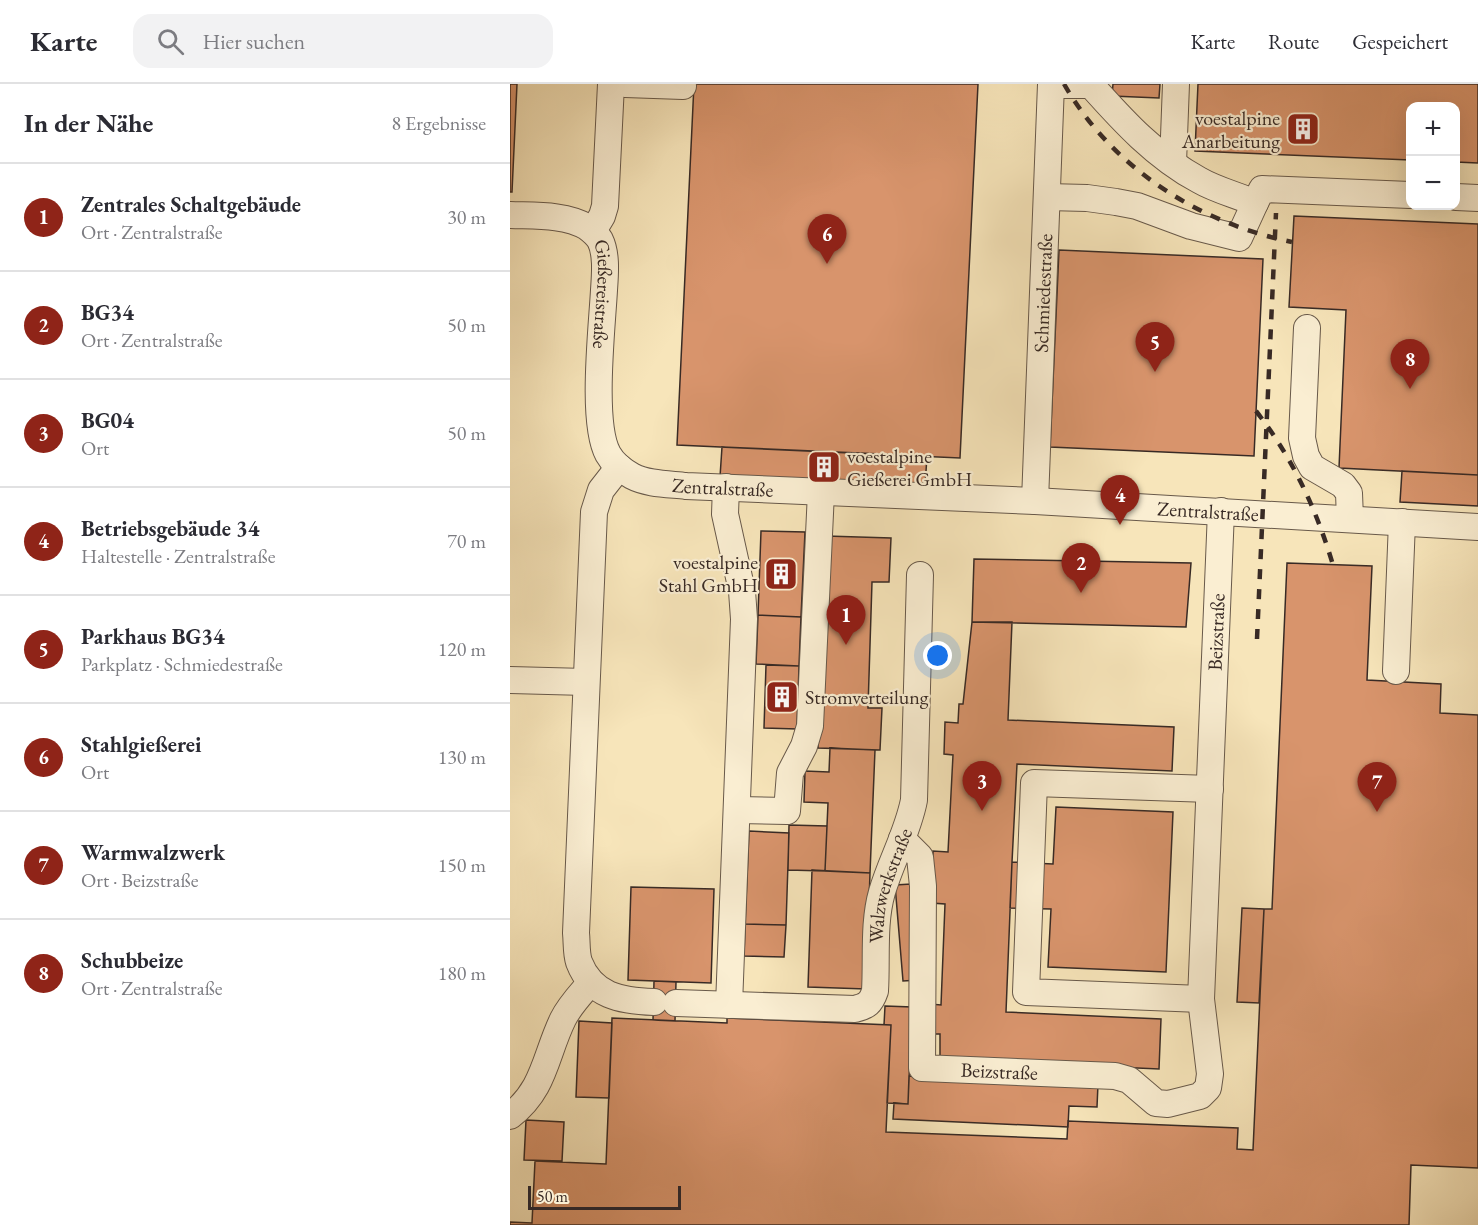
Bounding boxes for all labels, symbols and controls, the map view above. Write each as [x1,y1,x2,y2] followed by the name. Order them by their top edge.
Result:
[133,14,553,68] search box
[30,23,97,59] text: Karte
[154,25,187,58] icon: search
[202,27,305,56] text: Hier suchen
[1191,28,1235,55] text: Karte
[1268,28,1319,55] text: Route
[1352,28,1448,55] text: Gespeichert
[1406,102,1460,210] map controls
[1406,102,1460,156] button: +
[1181,105,1280,154] place label: voestalpine Anarbeitung
[24,106,153,140] text: In der Nähe
[391,110,486,136] text: 8 Ergebnisse
[1285,111,1321,147] building icon: voestalpine Anarbeitung
[1406,156,1460,210] button: −
[81,190,301,219] text: Zentrales Schaltgebäude
[38,204,49,230] text: 1
[447,204,486,230] text: 30 m
[808,214,846,264] pin: 6
[81,219,223,245] text: Ort · Zentralstraße
[1028,233,1058,353] street label: Schmiedestraße
[587,236,618,350] street label: Gießereistraße
[81,298,134,327] text: BG34
[38,312,49,338] text: 2
[447,312,486,338] text: 50 m
[1136,322,1174,372] pin: 5
[81,327,223,353] text: Ort · Zentralstraße
[1390,340,1430,389] pin: 8
[81,406,134,435] text: BG04
[38,420,49,446] text: 3
[447,420,486,446] text: 50 m
[81,435,109,461] text: Ort
[847,443,972,492] place label: voestalpine Gießerei GmbH
[806,449,842,485] building icon: voestalpine Gießerei GmbH
[671,472,774,503] street label: Zentralstraße
[1100,476,1140,525] pin: 4
[1157,495,1260,527] street label: Zentralstraße
[81,514,259,543] text: Betriebsgebäude 34
[38,528,49,554] text: 4
[447,528,486,554] text: 70 m
[81,543,275,569] text: Haltestelle · Zentralstraße
[1062,544,1100,593] pin: 2
[659,549,758,598] place label: voestalpine Stahl GmbH
[763,556,799,592] building icon: voestalpine Stahl GmbH
[1201,593,1231,671] street label: Beizstraße
[826,596,866,645] pin: 1
[81,622,225,651] text: Parkhaus BG34
[38,636,49,662] text: 5
[438,636,486,662] text: 120 m
[923,641,952,670] your location
[81,651,283,677] text: Parkplatz · Schmiedestraße
[764,679,800,715] building icon: Stromverteilung
[805,684,929,710] place label: Stromverteilung
[81,730,201,759] text: Stahlgießerei
[38,744,49,770] text: 6
[438,744,486,770] text: 130 m
[81,759,109,785] text: Ort
[962,762,1002,811] pin: 3
[1358,762,1396,812] pin: 7
[863,824,918,944] street label: Walzwerkstraße
[81,838,225,867] text: Warmwalzwerk
[38,852,49,878] text: 7
[438,852,486,878] text: 150 m
[81,867,198,893] text: Ort · Beizstraße
[81,946,183,975] text: Schubbeize
[38,960,49,986] text: 8
[438,960,486,986] text: 180 m
[81,975,223,1001] text: Ort · Zentralstraße
[960,1057,1039,1086] street label: Beizstraße
[528,1183,681,1210] scale bar
[537,1186,568,1207] text: 50 m

